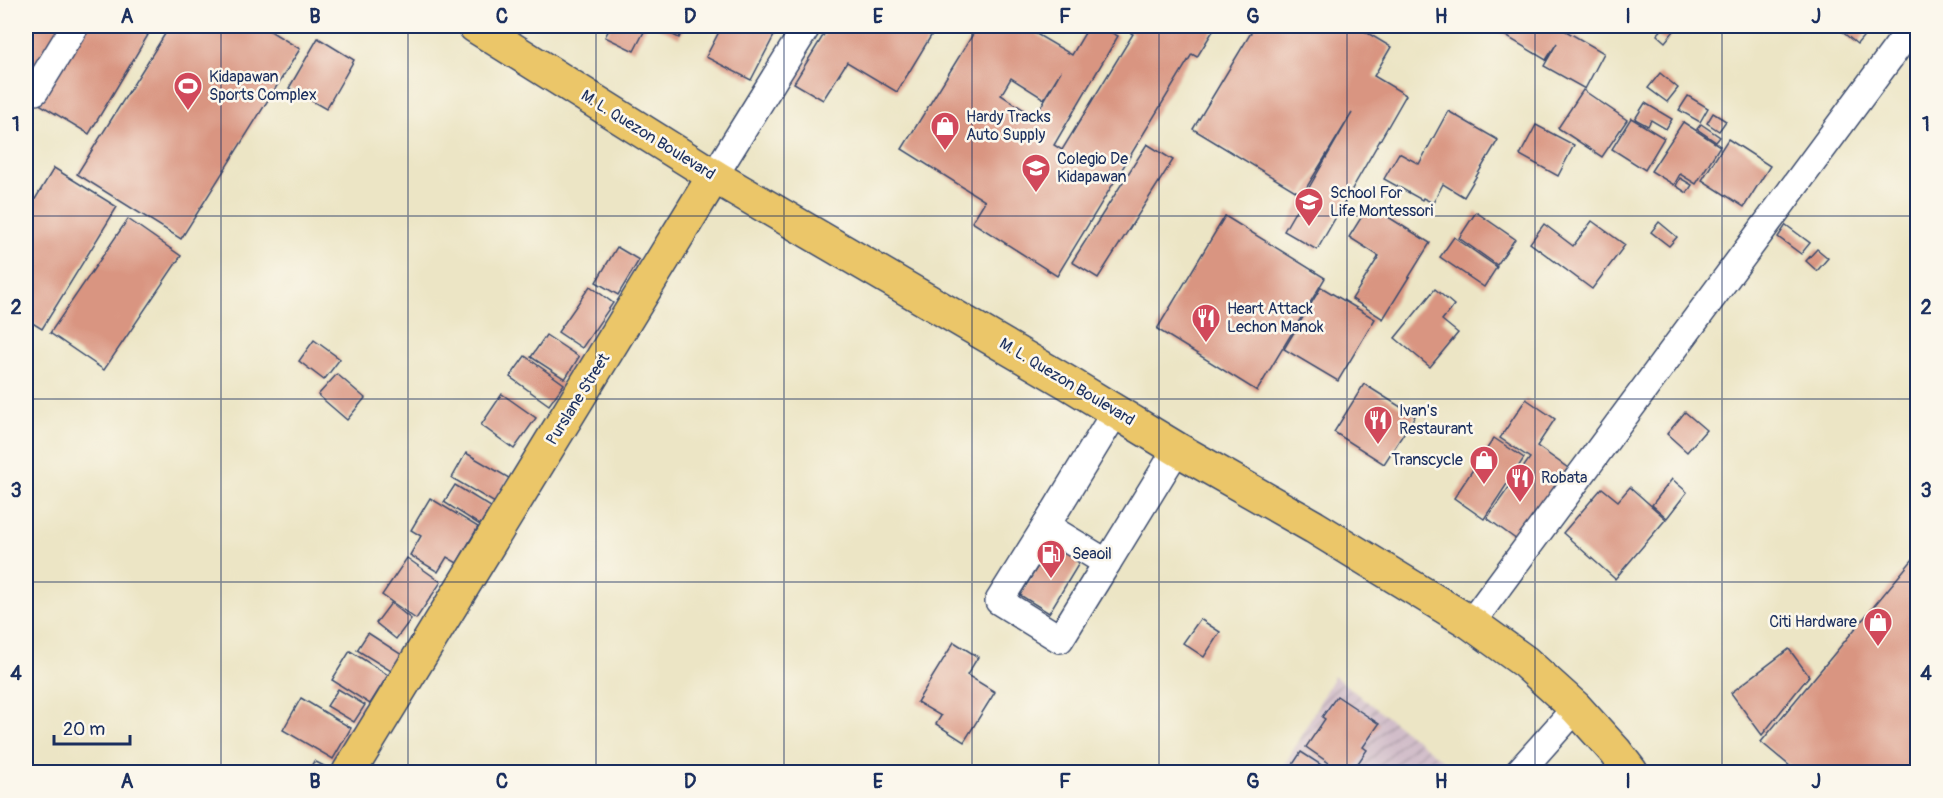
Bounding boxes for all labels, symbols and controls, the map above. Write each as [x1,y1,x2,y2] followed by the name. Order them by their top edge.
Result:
[121,4,134,29] text: A
[309,4,321,29] text: B
[496,4,508,29] text: C
[684,4,697,29] text: D
[873,4,884,29] text: E
[1059,4,1071,29] text: F
[1246,4,1260,29] text: G
[1435,4,1448,29] text: H
[1625,4,1631,29] text: I
[1811,4,1821,29] text: J
[209,67,317,105] place label: Kidapawan Sports Complex
[172,70,204,112] sports icon: Kidapawan Sports Complex
[577,86,719,184] street label: M. L. Quezon Boulevard
[966,107,1051,145] place label: Hardy Tracks Auto Supply
[929,110,961,152] shop icon: Hardy Tracks Auto Supply
[12,112,20,137] text: 1
[1922,112,1930,137] text: 1
[1057,149,1128,187] place label: Colegio De Kidapawan
[1020,152,1052,194] school or university icon: Colegio De Kidapawan
[1330,183,1434,221] place label: School For Life Montessori
[1293,186,1325,228] school or university icon: School For Life Montessori
[10,295,22,320] text: 2
[1920,295,1932,320] text: 2
[1227,299,1324,337] place label: Heart Attack Lechon Manok
[1190,302,1222,344] restaurant icon: Heart Attack Lechon Manok
[996,334,1138,430] street label: M. L. Quezon Boulevard
[542,349,614,449] street label: Purslane Street
[1399,401,1473,439] place label: Ivan's Restaurant
[1362,404,1394,446] restaurant icon: Ivan's Restaurant
[1468,444,1500,486] shop icon: Transcycle
[1391,450,1463,470] place label: Transcycle
[1504,462,1536,504] restaurant icon: Robata
[1541,468,1588,488] place label: Robata
[10,478,22,503] text: 3
[1920,478,1932,503] text: 3
[1035,538,1067,580] fuel station icon: Seaoil
[1072,544,1112,564] place label: Seaoil
[1862,606,1894,648] shop icon: Citi Hardware
[1769,612,1857,632] place label: Citi Hardware
[10,661,22,686] text: 4
[1920,661,1932,686] text: 4
[54,708,130,746] scale bar
[63,718,105,741] text: 20 m
[121,769,134,794] text: A
[309,769,321,794] text: B
[496,769,508,794] text: C
[684,769,697,794] text: D
[873,769,884,794] text: E
[1059,769,1071,794] text: F
[1246,769,1260,794] text: G
[1435,769,1448,794] text: H
[1625,769,1631,794] text: I
[1811,769,1821,794] text: J

